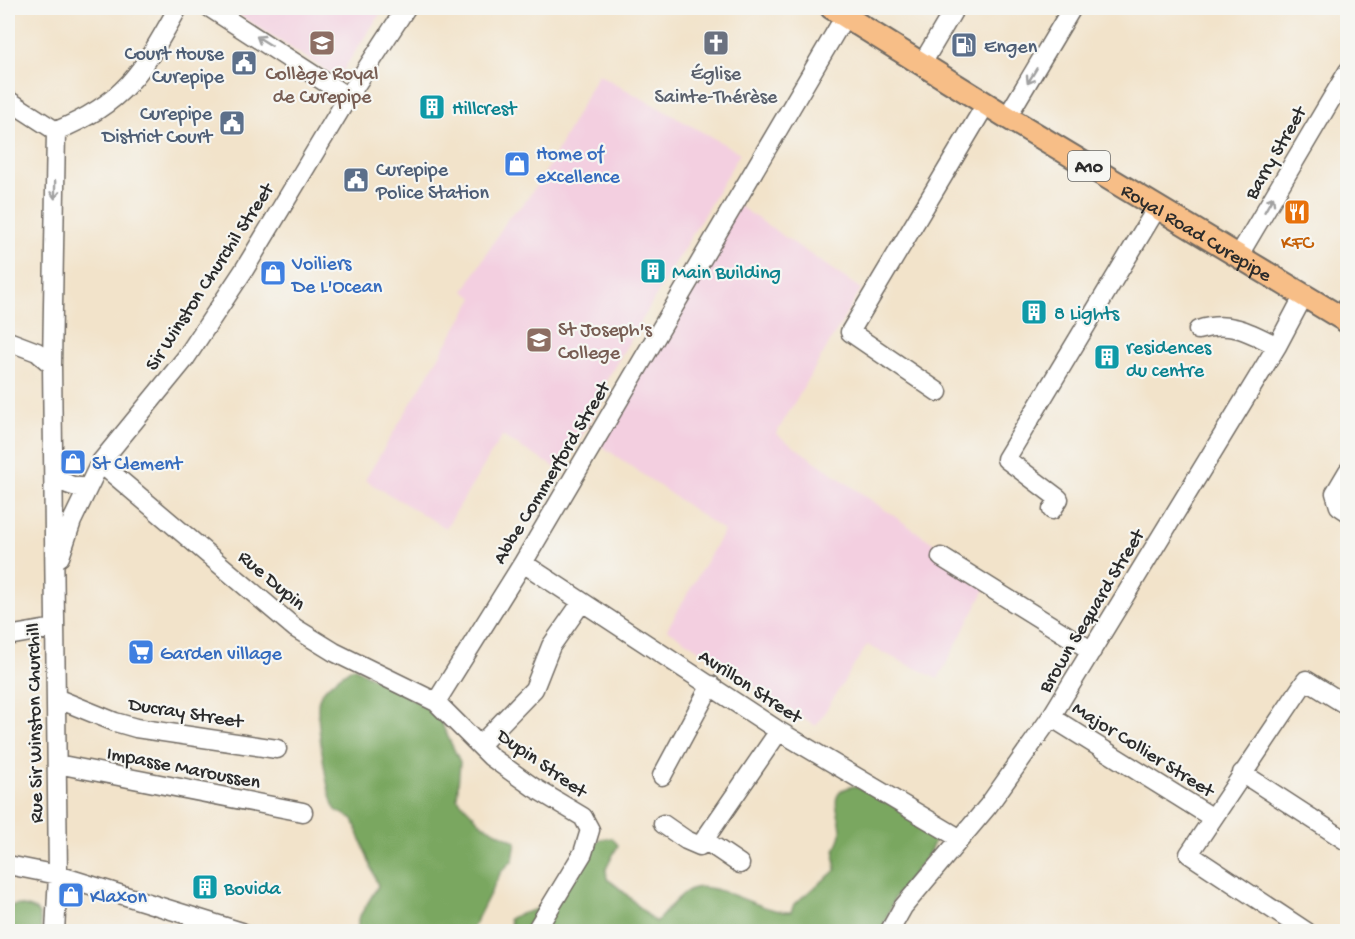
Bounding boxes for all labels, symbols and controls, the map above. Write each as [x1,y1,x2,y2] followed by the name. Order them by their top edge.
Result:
[307,28,337,58] school or university icon: Collège Royal de Curepipe
[701,28,731,58] church icon: Église Sainte-Thérèse
[949,30,979,60] fuel station icon: Engen
[256,35,273,47] one-way arrow
[984,37,1038,60] place label: Engen
[125,44,225,90] place label: Court House Curepipe
[229,48,259,78] public building icon: Court House Curepipe
[655,63,778,110] place label: Église Sainte-Thérèse
[266,64,379,110] place label: Collège Royal de Curepipe
[1025,67,1037,84] one-way arrow
[417,92,447,122] building icon: Hillcrest
[452,99,518,122] place label: Hillcrest
[1241,102,1314,205] street label: Barry Street
[100,104,214,150] place label: Curepipe District Court
[217,108,247,138] public building icon: Curepipe District Court
[536,144,620,190] place label: Home of excellence
[502,149,532,179] shop icon: Home of excellence
[1068,151,1110,181] road number: A10
[375,160,489,206] place label: Curepipe Police Station
[341,165,371,195] public building icon: Curepipe Police Station
[142,178,281,376] street label: Sir Winston Churchil Street
[50,179,61,199] one-way arrow
[1116,180,1275,289] street label: Royal Road Curepipe
[1263,196,1275,213] one-way arrow
[1282,197,1312,227] restaurant icon: KFC
[1281,233,1314,256] place label: KFC
[290,254,383,300] place label: Voiliers De L'Ocean
[638,256,668,286] building icon: Main Building
[258,258,288,288] shop icon: Voiliers De L'Ocean
[672,263,781,286] place label: Main Building
[1019,297,1049,327] building icon: 8 Lights
[1054,304,1120,327] place label: 8 Lights
[558,320,653,366] place label: St Joseph's College
[524,325,554,355] school or university icon: St Joseph's College
[1126,338,1212,384] place label: residences du centre
[1092,342,1122,372] building icon: residences du centre
[489,377,617,569] street label: Abbe Commerford Street
[58,447,88,477] shop icon: St Clement
[92,454,184,477] place label: St Clement
[1035,524,1152,698] street label: Brown Sequard Street
[232,547,310,617] street label: Rue Dupin
[23,623,50,823] street label: Rue Sir Winston Churchill
[126,637,156,667] supermarket icon: Garden village
[160,644,283,667] place label: Garden village
[693,646,807,731] street label: Avrillon Street
[125,694,246,735] street label: Ducray Street
[1067,698,1219,805] street label: Major Collier Street
[490,724,592,805] street label: Dupin Street
[105,743,263,796] street label: Impasse Maroussen
[190,872,220,902] building icon: Bovida
[223,879,281,902] place label: Bovida
[56,880,86,910] shop icon: Klaxon
[90,887,147,910] place label: Klaxon

